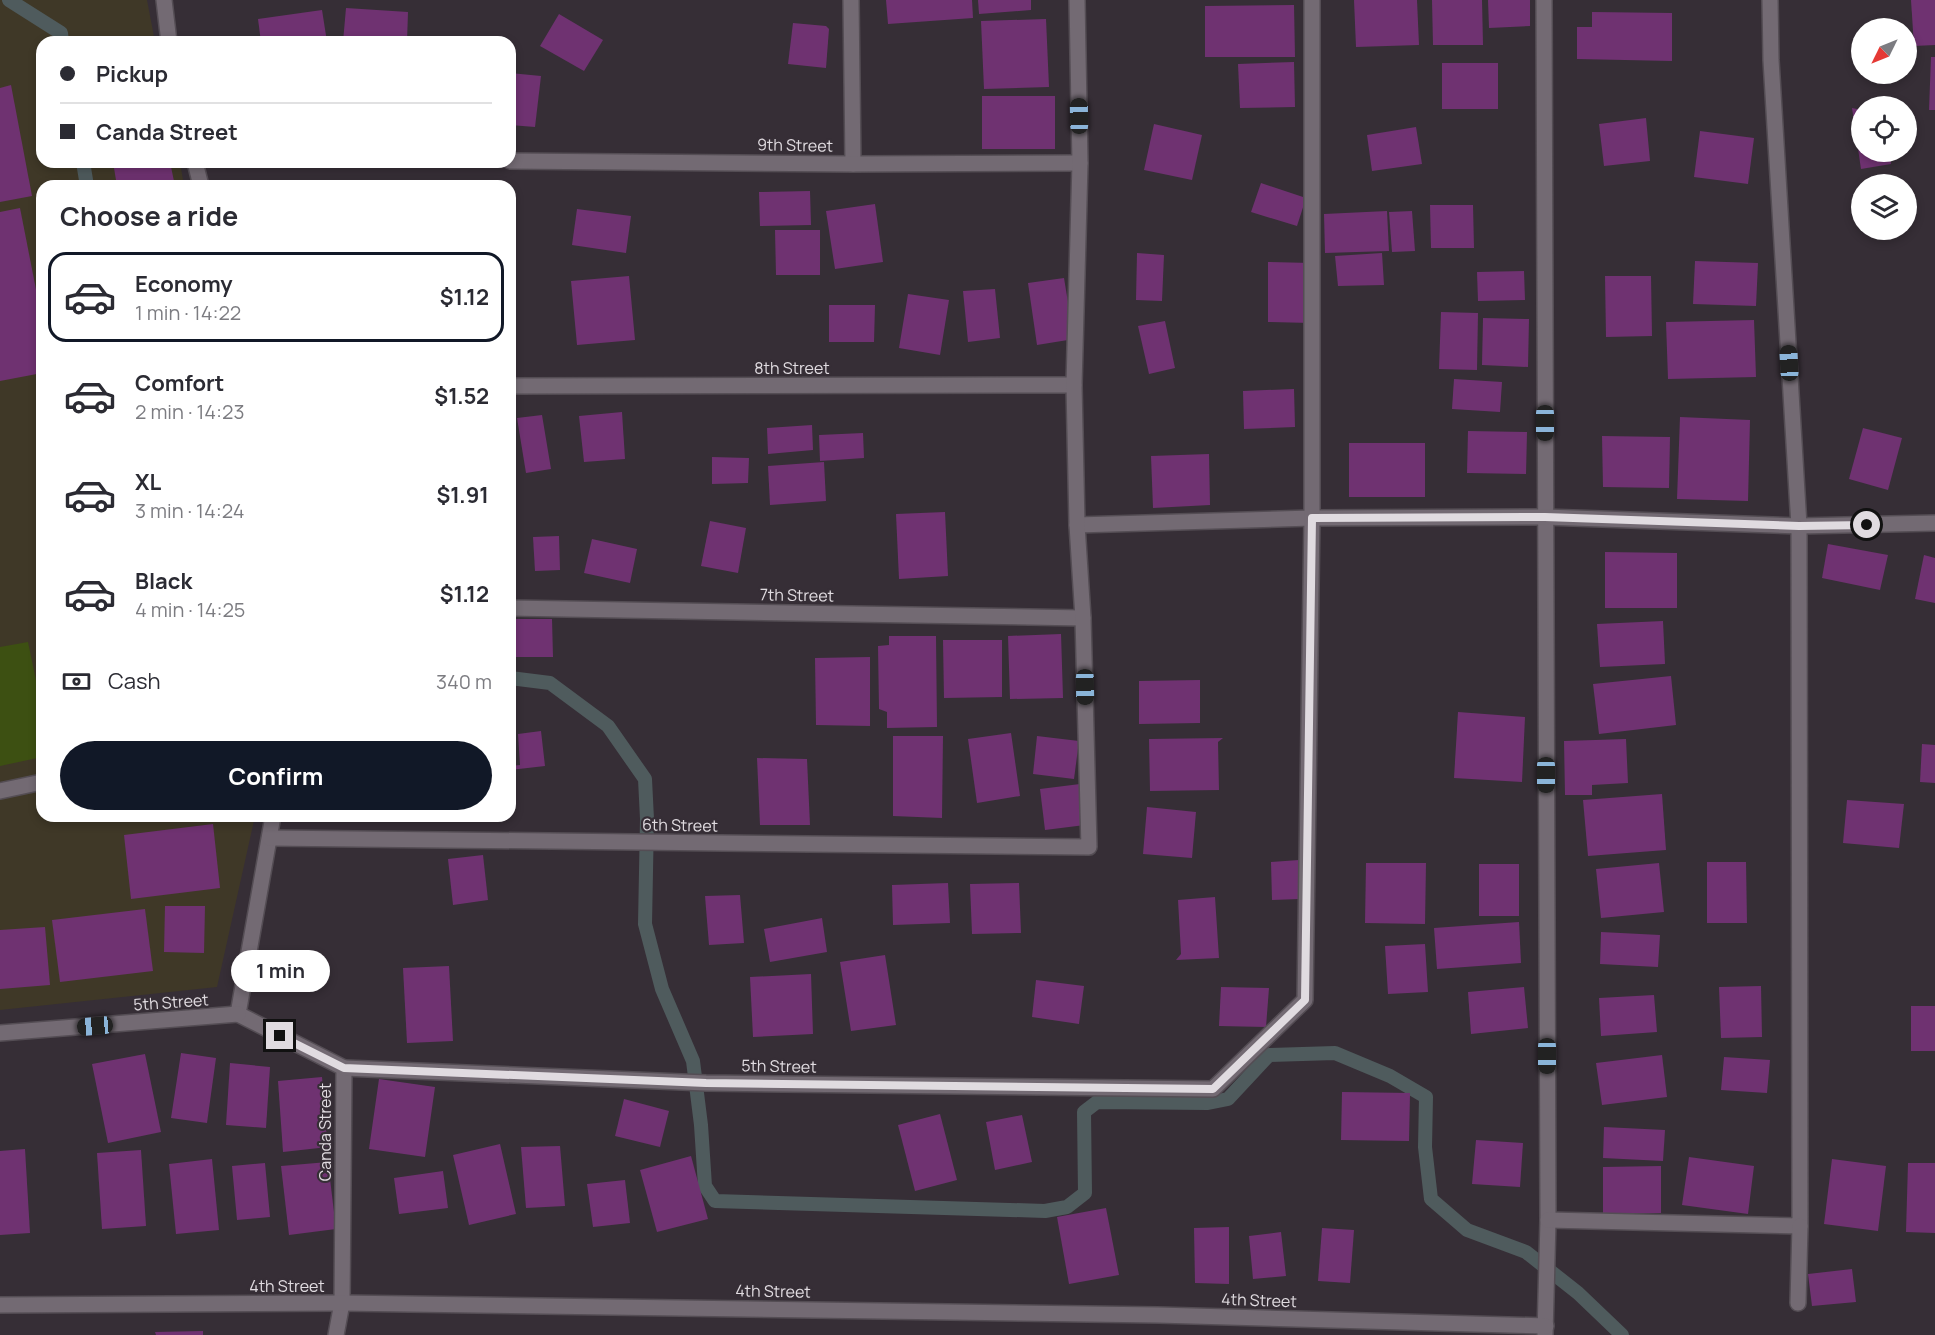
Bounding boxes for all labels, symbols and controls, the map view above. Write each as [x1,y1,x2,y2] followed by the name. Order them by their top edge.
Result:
[1851,18,1917,84] north arrow
[1851,18,1917,240] map controls
[96,59,168,89] text: Pickup
[1851,96,1917,162] button: locate
[1070,98,1088,134] car
[96,117,238,147] text: Canda Street
[757,133,833,157] street label: 9th Street
[1851,174,1917,240] button: layers
[60,197,238,234] text: Choose a ride
[135,269,233,299] text: Economy
[63,270,117,324] icon: car
[440,282,489,312] text: $1.12
[135,299,241,326] text: 1 min · 14:22
[1779,345,1799,381] car
[754,357,830,379] street label: 8th Street
[135,368,224,398] text: Comfort
[63,369,117,423] icon: car
[434,381,489,411] text: $1.52
[135,398,244,425] text: 2 min · 14:23
[1536,405,1554,441] car
[135,467,161,497] text: XL
[63,468,117,522] icon: car
[436,480,489,510] text: $1.91
[135,497,244,524] text: 3 min · 14:24
[1853,511,1880,538] route start
[135,566,192,596] text: Black
[63,567,117,621] icon: car
[440,579,489,609] text: $1.12
[760,583,834,607] street label: 7th Street
[135,596,245,623] text: 4 min · 14:25
[60,665,93,698] icon: cash
[108,666,161,696] text: Cash
[436,668,492,695] text: 340 m
[1076,669,1094,705] car
[60,741,492,810] button: Confirm
[1537,757,1555,793] car
[642,813,718,837] street label: 6th Street
[230,949,330,991] callout: 1 min
[256,957,305,984] text: 1 min
[133,988,209,1016] street label: 5th Street
[76,1015,114,1037] car
[266,1022,293,1049] route end
[1538,1038,1556,1074] car
[741,1054,817,1078] street label: 5th Street
[314,1083,336,1181] street label: Canda Street
[249,1275,325,1297] street label: 4th Street
[735,1279,811,1303] street label: 4th Street
[1221,1288,1297,1312] street label: 4th Street

